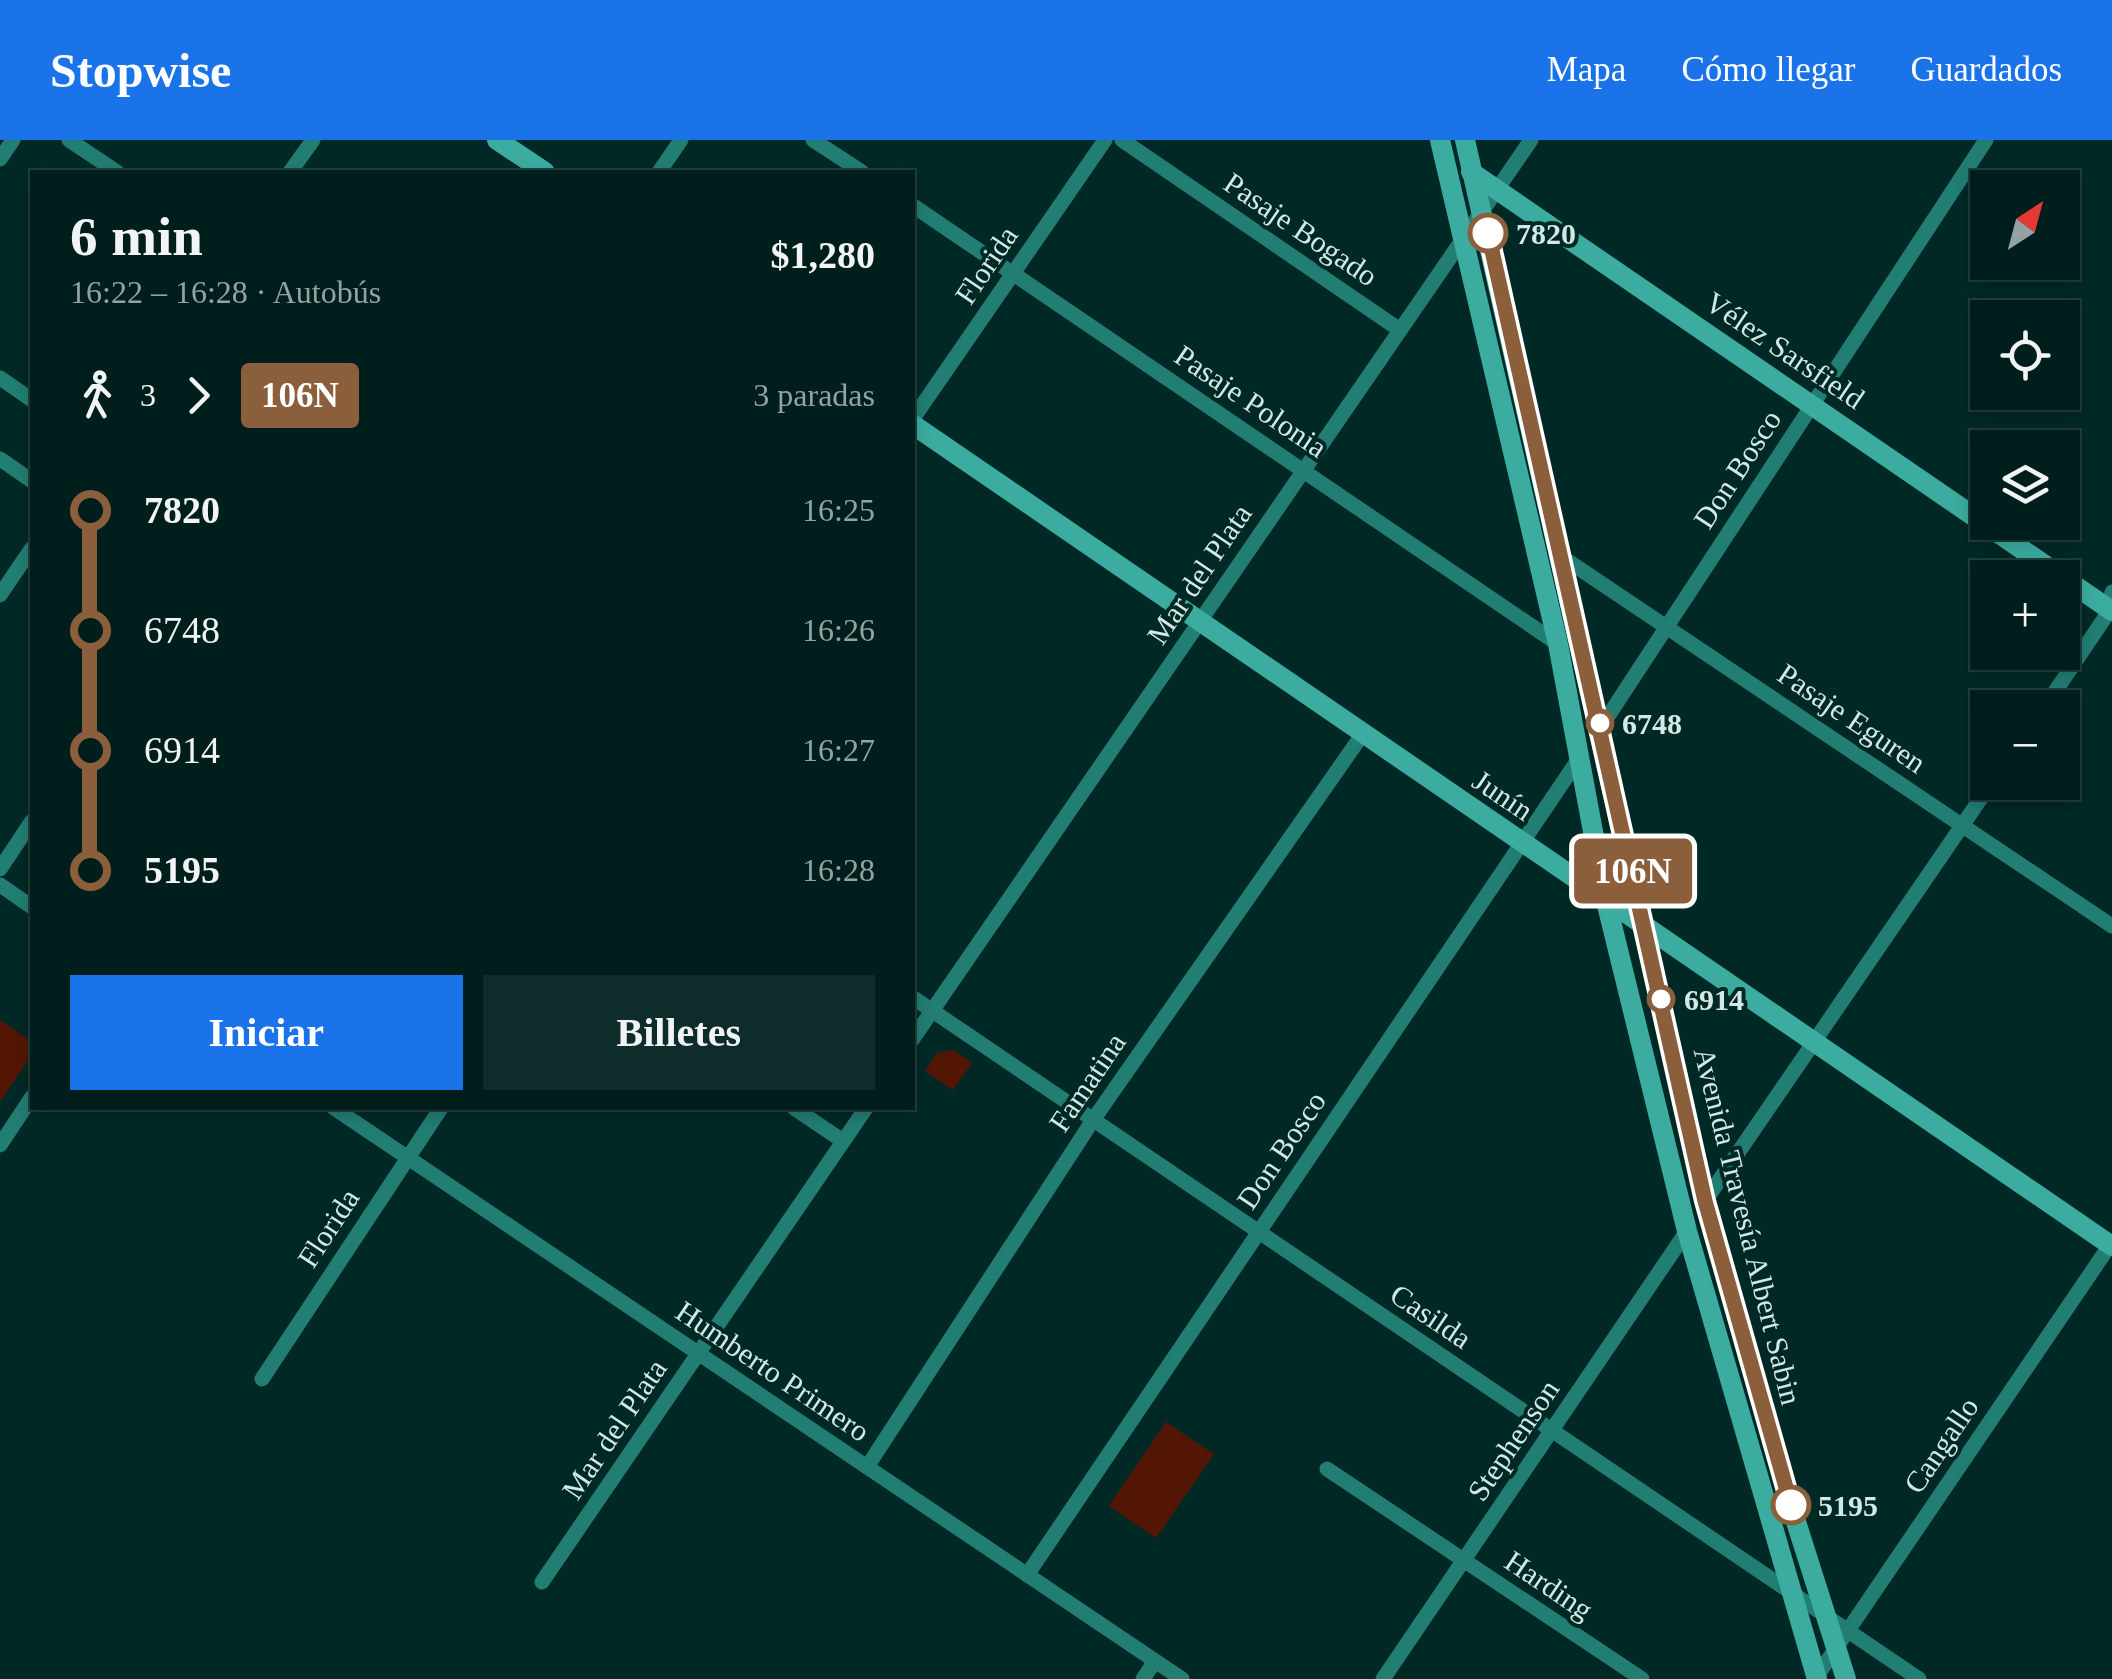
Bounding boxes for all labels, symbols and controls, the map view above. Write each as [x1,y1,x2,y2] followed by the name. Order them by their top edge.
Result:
[50,44,231,97] text: Stopwise
[1547,50,1626,89] text: Mapa
[1681,50,1855,89] text: Cómo llegar
[1910,50,2062,89] text: Guardados
[1218,166,1384,292] street label: Pasaje Bogado
[1970,170,2080,280] north arrow
[1970,170,2080,800] map controls
[70,206,203,267] text: 6 min
[1469,214,1507,252] marker: 7820
[1516,217,1576,250] place label: 7820
[948,220,1024,310] street label: Florida
[771,234,875,276] text: $1,280
[70,274,381,310] text: 16:22 – 16:28 · Autobús
[1699,285,1871,415] street label: Vélez Sarsfield
[1970,300,2080,410] button: locate
[1169,338,1333,464] street label: Pasaje Polonia
[70,368,125,423] icon: walk
[171,368,226,423] icon: forward
[261,376,339,415] text: 106N
[140,377,156,413] text: 3
[753,377,875,413] text: 3 paradas
[1687,404,1787,534] street label: Don Bosco
[1970,430,2080,540] button: layers
[144,489,220,531] text: 7820
[802,492,875,528] text: 16:25
[1140,498,1258,650] street label: Mar del Plata
[1970,560,2080,670] button: +
[144,609,220,651] text: 6748
[802,612,875,648] text: 16:26
[1772,657,1932,779] street label: Pasaje Eguren
[1970,690,2080,800] button: −
[1622,707,1682,740] place label: 6748
[1587,710,1613,736] marker: 6748
[144,729,220,771] text: 6914
[802,732,875,768] text: 16:27
[1467,763,1539,827] street label: Junín
[1563,838,1703,904] line badge: 106N
[144,849,220,891] text: 5195
[802,852,875,888] text: 16:28
[1594,852,1672,891] text: 106N
[70,975,463,1090] button: Iniciar
[483,975,875,1090] button: Billetes
[1684,983,1744,1016] place label: 6914
[1648,986,1674,1012] marker: 6914
[1042,1026,1132,1138] street label: Famatina
[1688,1044,1808,1408] street label: Avenida Travesía Albert Sabin
[1230,1085,1332,1215] street label: Don Bosco
[291,1183,365,1273] street label: Florida
[1384,1277,1478,1355] street label: Casilda
[670,1294,876,1448] street label: Humberto Primero
[555,1353,673,1505] street label: Mar del Plata
[1461,1373,1565,1507] street label: Stephenson
[1897,1391,1985,1499] street label: Cangallo
[1772,1486,1810,1524] marker: 5195
[1818,1489,1878,1522] place label: 5195
[1499,1544,1599,1626] street label: Harding

